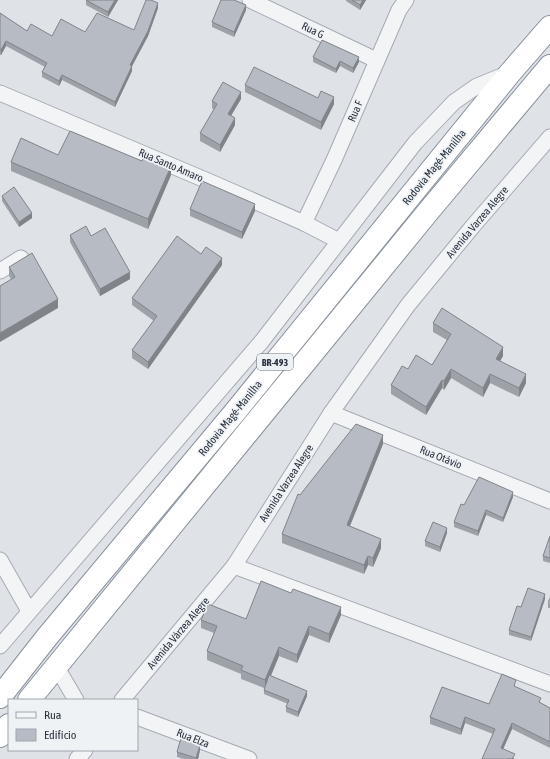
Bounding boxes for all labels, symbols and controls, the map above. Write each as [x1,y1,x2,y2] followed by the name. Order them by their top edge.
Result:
[300,20,326,41] street label: Rua G
[345,98,365,123] street label: Rua F
[400,127,468,207] street label: Rodovia Magé-Manilha
[137,146,205,184] street label: Rua Santo Amaro
[444,184,510,260] street label: Avenida Varzea Alegre
[257,354,293,370] road number: BR-493
[196,378,264,458] street label: Rodovia Magé-Manilha
[257,442,315,524] street label: Avenida Varzea Alegre
[418,443,464,471] street label: Rua Otávio
[145,595,211,671] street label: Avenida Várzea Alegre
[8,699,138,751] legend
[44,708,61,722] text: Rua
[175,726,211,750] street label: Rua Elza
[44,728,77,742] text: Edifício

